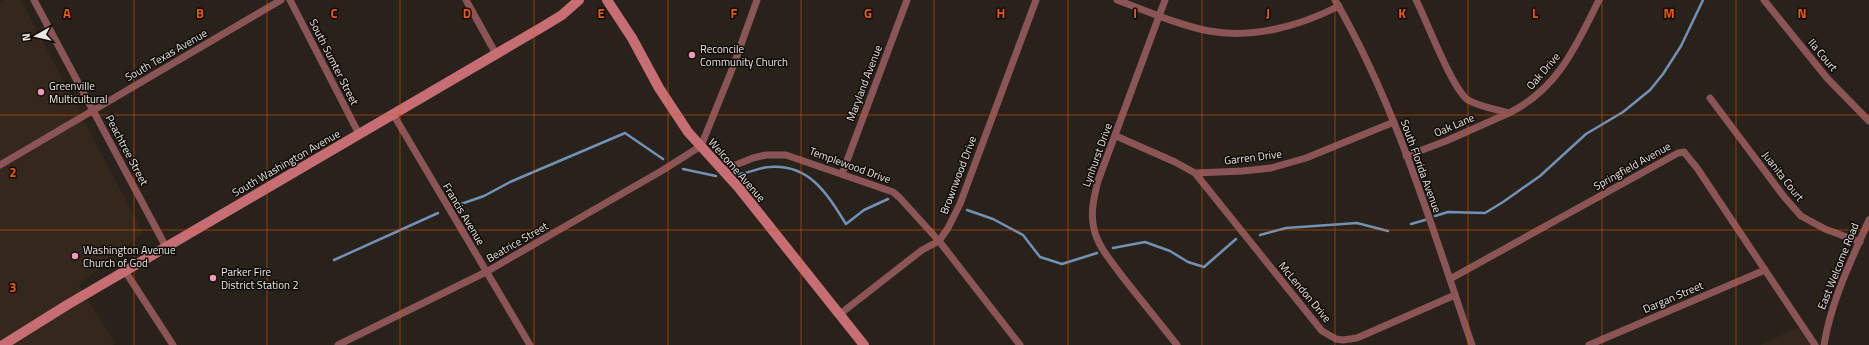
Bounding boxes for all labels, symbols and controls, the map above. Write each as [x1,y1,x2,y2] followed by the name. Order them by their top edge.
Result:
[63,3,71,23] text: A
[196,3,204,23] text: B
[330,3,338,23] text: C
[463,3,471,23] text: D
[597,3,605,23] text: E
[731,3,738,23] text: F
[864,3,872,23] text: G
[997,3,1005,23] text: H
[1133,3,1137,23] text: I
[1266,3,1270,23] text: J
[1398,3,1406,23] text: K
[1532,3,1538,23] text: L
[1663,3,1675,23] text: M
[1797,3,1807,23] text: N
[16,16,56,56] north arrow
[305,16,363,108] street label: South Sumter Street
[122,25,210,85] street label: South Texas Avenue
[18,33,35,42] text: N
[1805,35,1842,75] street label: Ila Court
[700,41,788,70] place label: Reconcile Community Church
[842,42,886,123] street label: Maryland Avenue
[1522,49,1564,93] street label: Oak Drive
[687,50,697,60] marker: Reconcile Community Church
[49,78,108,107] place label: Greenville Multicultural
[36,87,46,97] marker: Greenville Multicultural
[1431,109,1477,141] street label: Oak Lane
[102,112,152,188] street label: Peachtree Street
[1397,117,1445,215] street label: South Florida Avenue
[1078,120,1116,189] street label: Lynhurst Drive
[229,125,343,201] street label: South Washington Avenue
[936,133,980,216] street label: Brownwood Drive
[705,135,769,206] street label: Welcome Avenue
[1590,138,1674,194] street label: Springfield Avenue
[807,143,893,187] street label: Templewood Drive
[1223,145,1283,168] street label: Garren Drive
[1758,147,1808,205] street label: Juanita Court
[9,162,17,182] text: 2
[439,180,489,248] street label: Francis Avenue
[483,218,551,266] street label: Beatrice Street
[1813,220,1863,312] street label: East Welcome Road
[83,242,176,271] place label: Washington Avenue Church of God
[70,251,80,261] marker: Washington Avenue Church of God
[1275,258,1335,326] street label: McLendon Drive
[221,264,299,293] place label: Parker Fire District Station 2
[208,273,218,283] marker: Parker Fire District Station 2
[9,277,17,297] text: 3
[1640,277,1706,317] street label: Dargan Street

